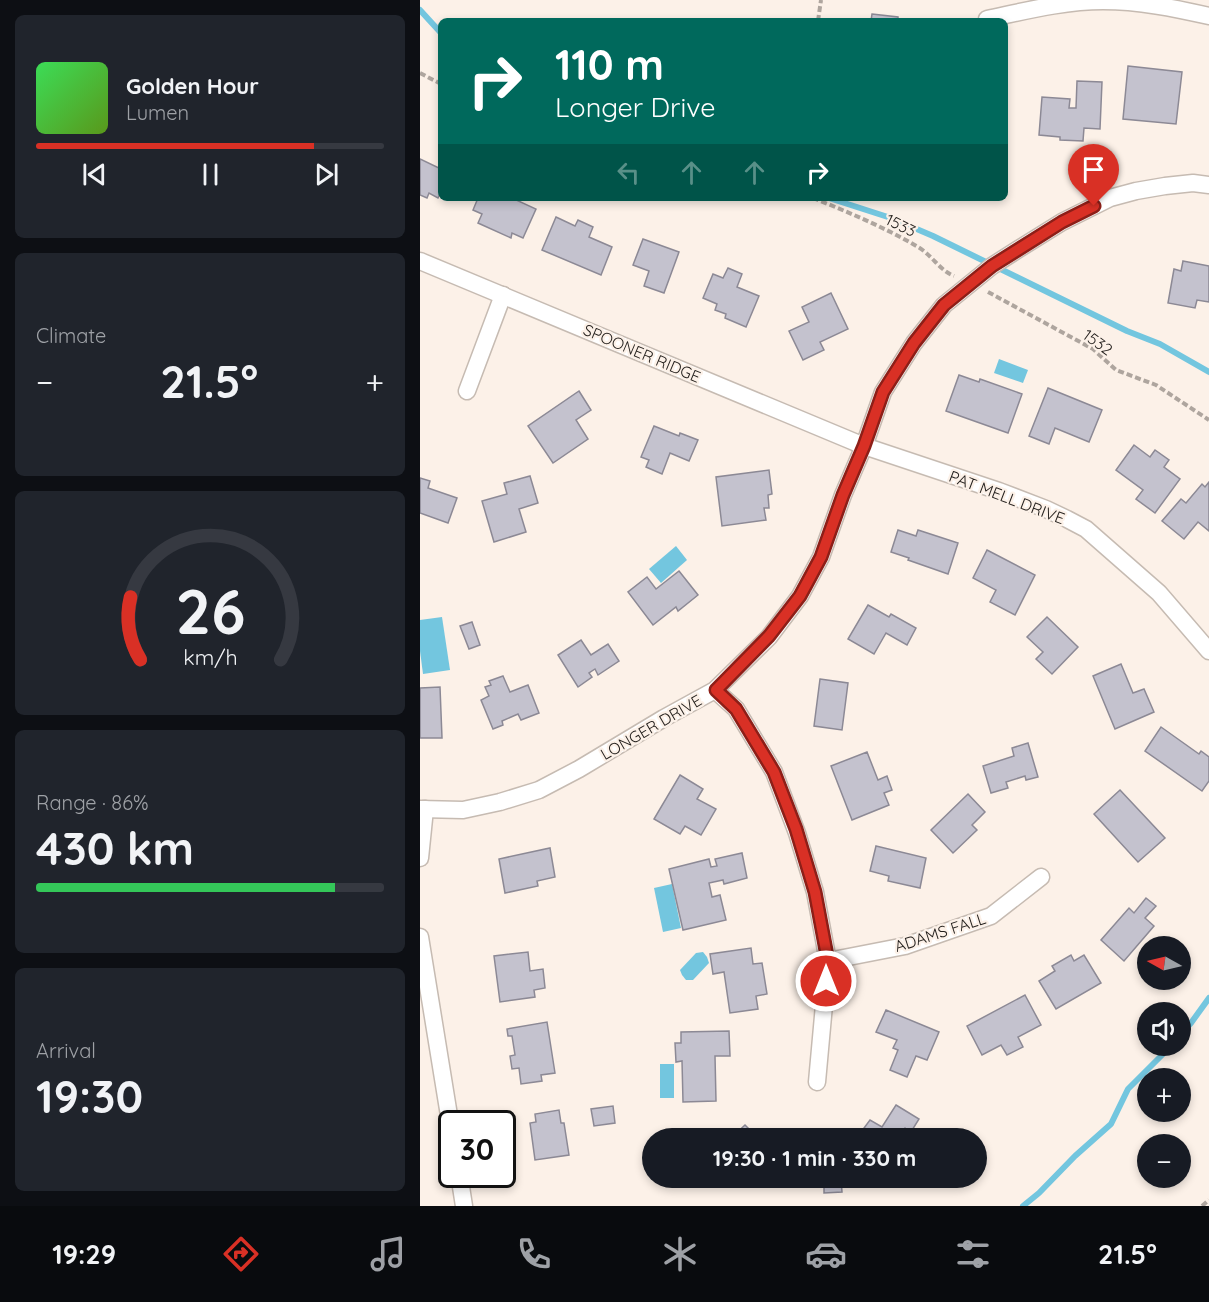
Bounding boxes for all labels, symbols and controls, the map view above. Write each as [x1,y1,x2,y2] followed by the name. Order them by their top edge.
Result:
[555,38,664,91] text: 110 m
[456,42,534,120] icon: right
[126,72,259,100] text: Golden Hour
[555,90,716,124] text: Longer Drive
[126,100,189,125] text: Lumen
[1068,144,1119,206] pin
[1077,153,1110,186] icon: arrive
[612,156,645,189] icon: left
[675,156,708,189] icon: ahead
[738,156,771,189] icon: ahead
[801,156,834,189] icon: right
[78,158,111,191] icon: previous
[194,158,227,191] icon: pause
[310,158,343,191] icon: next
[882,209,920,241] street label: 1533
[580,319,704,387] street label: SPOONER RIDGE
[36,323,106,348] text: Climate
[1079,325,1117,360] street label: 1532
[160,353,258,409] text: 21.5°
[36,361,53,402] text: −
[365,361,384,402] text: +
[946,466,1068,528] street label: PAT MELL DRIVE
[175,572,245,650] text: 26
[183,644,237,670] text: km/h
[597,690,705,764] street label: LONGER DRIVE
[36,790,148,815] text: Range · 86%
[36,820,194,876] text: 430 km
[892,908,989,956] street label: ADAMS FALL
[1137,936,1191,990] north arrow
[1137,936,1191,1188] map controls
[794,949,858,1013] position arrow
[1137,1002,1191,1056] button: sound
[36,1038,96,1063] text: Arrival
[36,1068,143,1124] text: 19:30
[1137,1068,1191,1122] button: +
[438,1110,516,1188] speed limit sign: 30
[1137,1134,1191,1188] button: −
[713,1144,916,1172] text: 19:30 · 1 min · 330 m
[220,1233,262,1275] icon: directions
[367,1233,409,1275] icon: music
[513,1233,555,1275] icon: phone
[659,1233,701,1275] icon: climate
[805,1233,847,1275] icon: car
[952,1233,994,1275] icon: filters
[52,1237,116,1271] text: 19:29
[1098,1237,1157,1271] text: 21.5°

